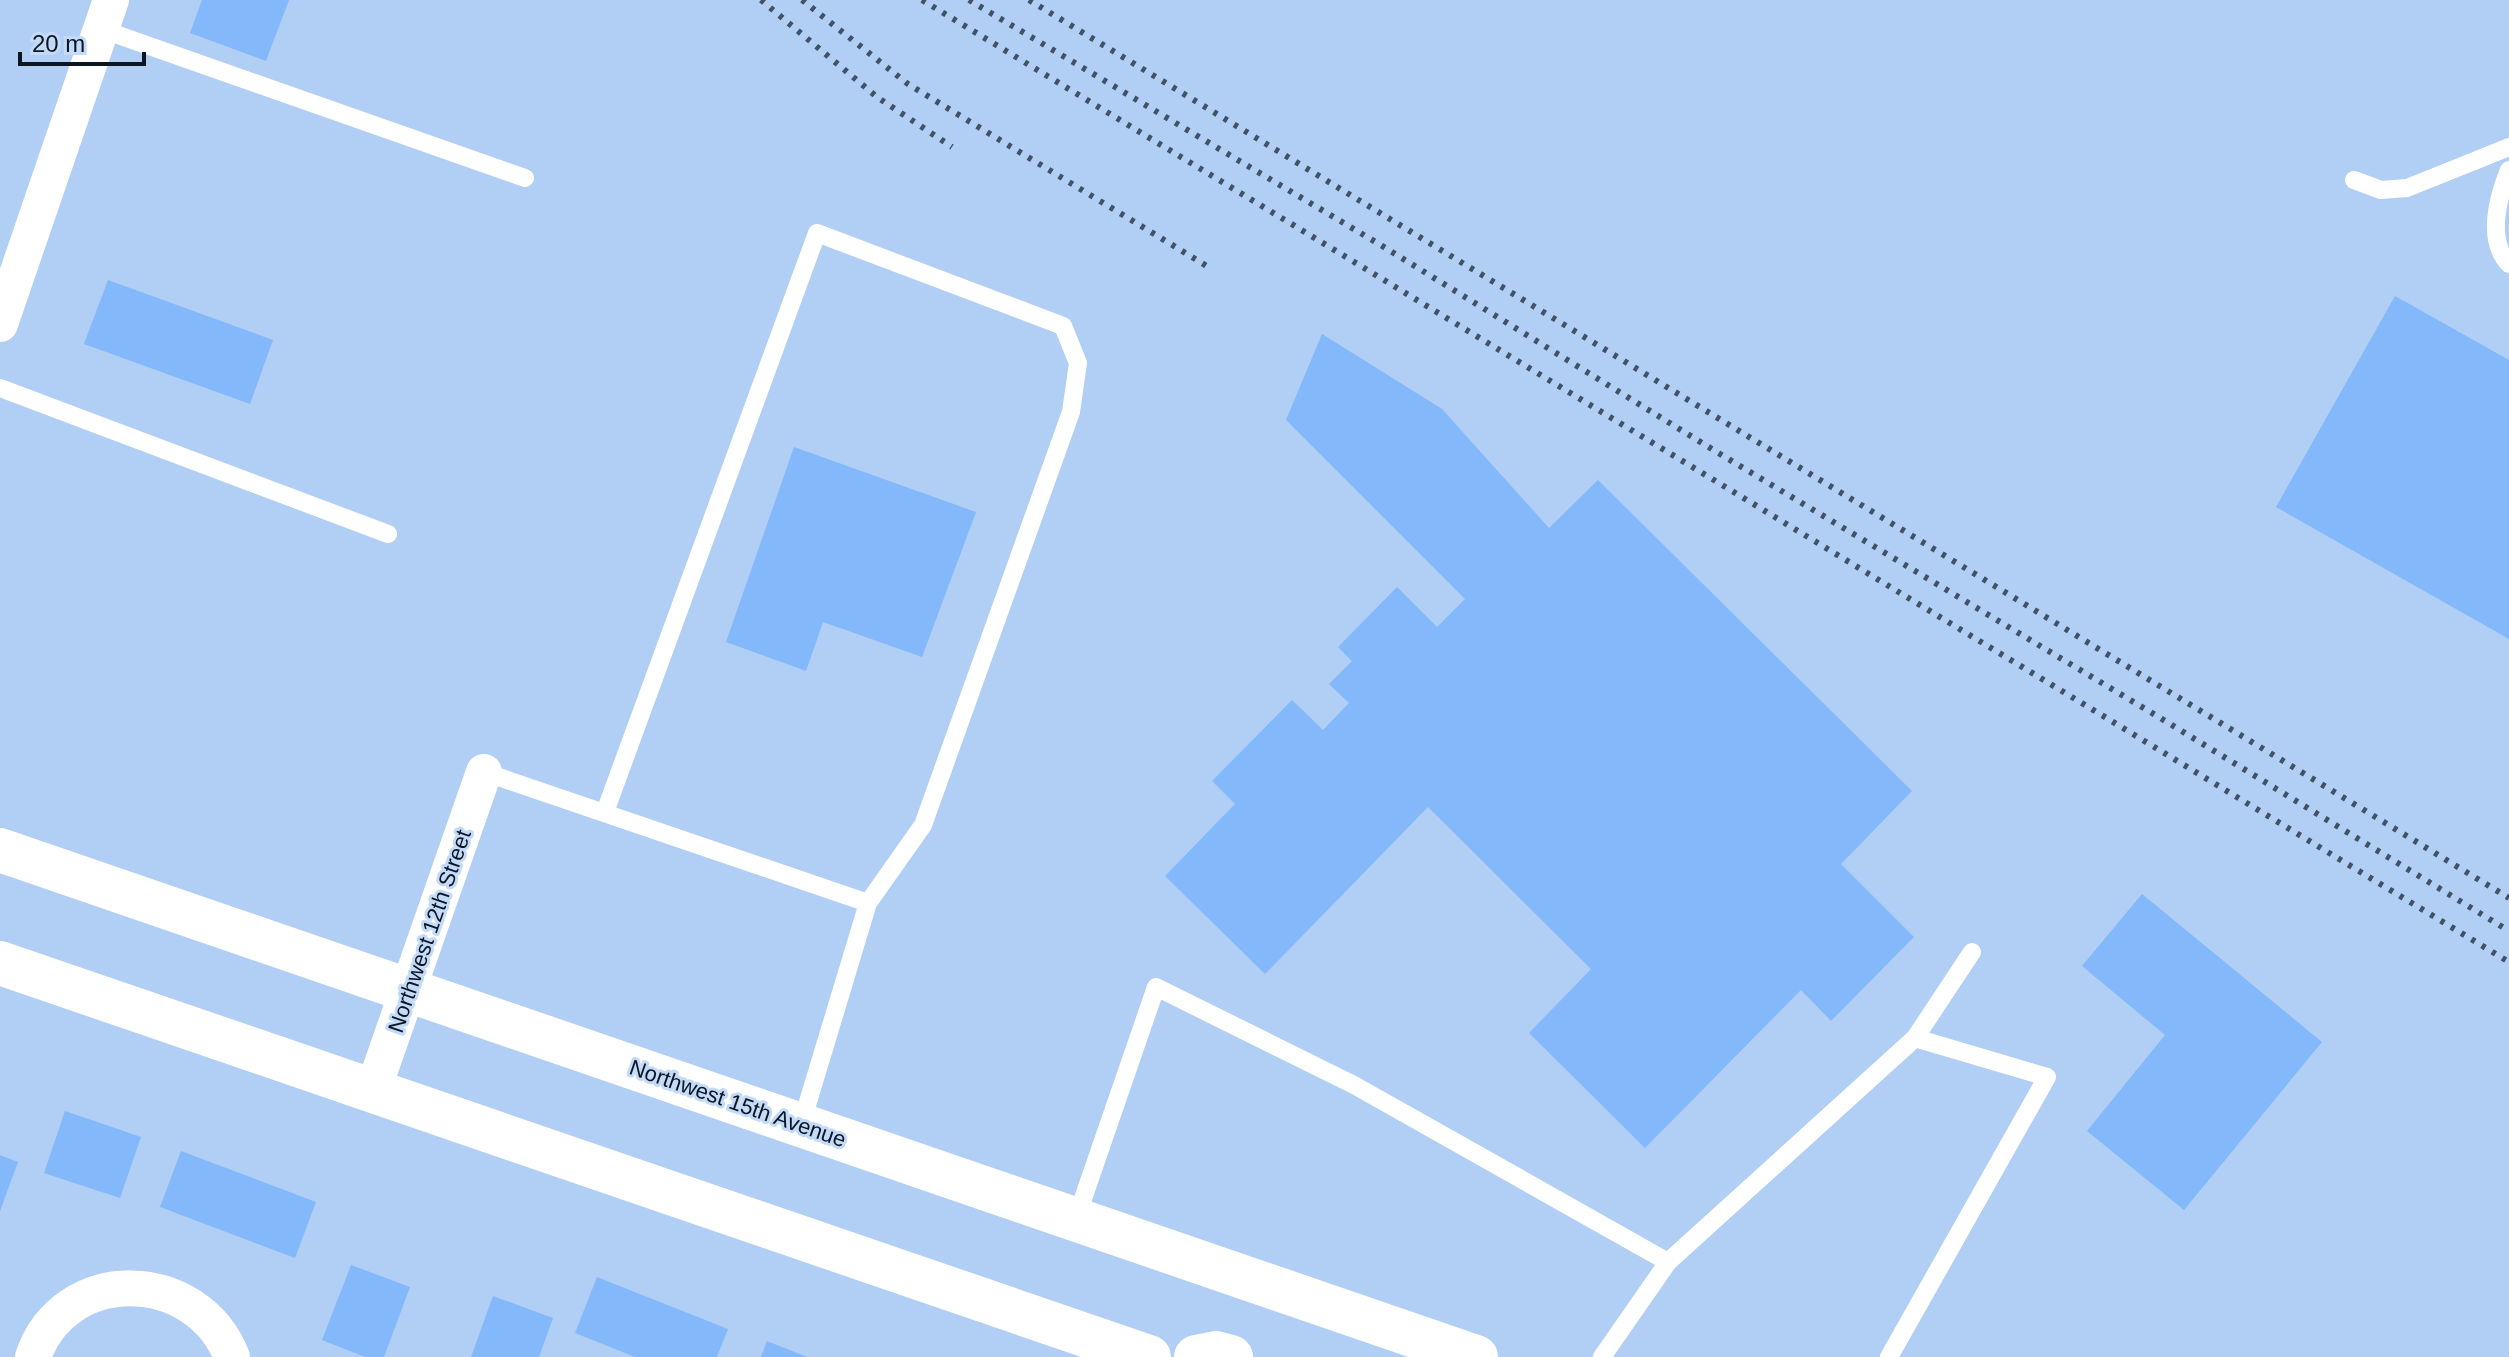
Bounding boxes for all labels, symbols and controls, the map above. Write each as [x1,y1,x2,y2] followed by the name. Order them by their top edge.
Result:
[20,16,144,66] scale bar
[32,30,85,57] text: 20 m
[383,826,476,1036] street label: Northwest 12th Street
[626,1055,849,1152] street label: Northwest 15th Avenue

